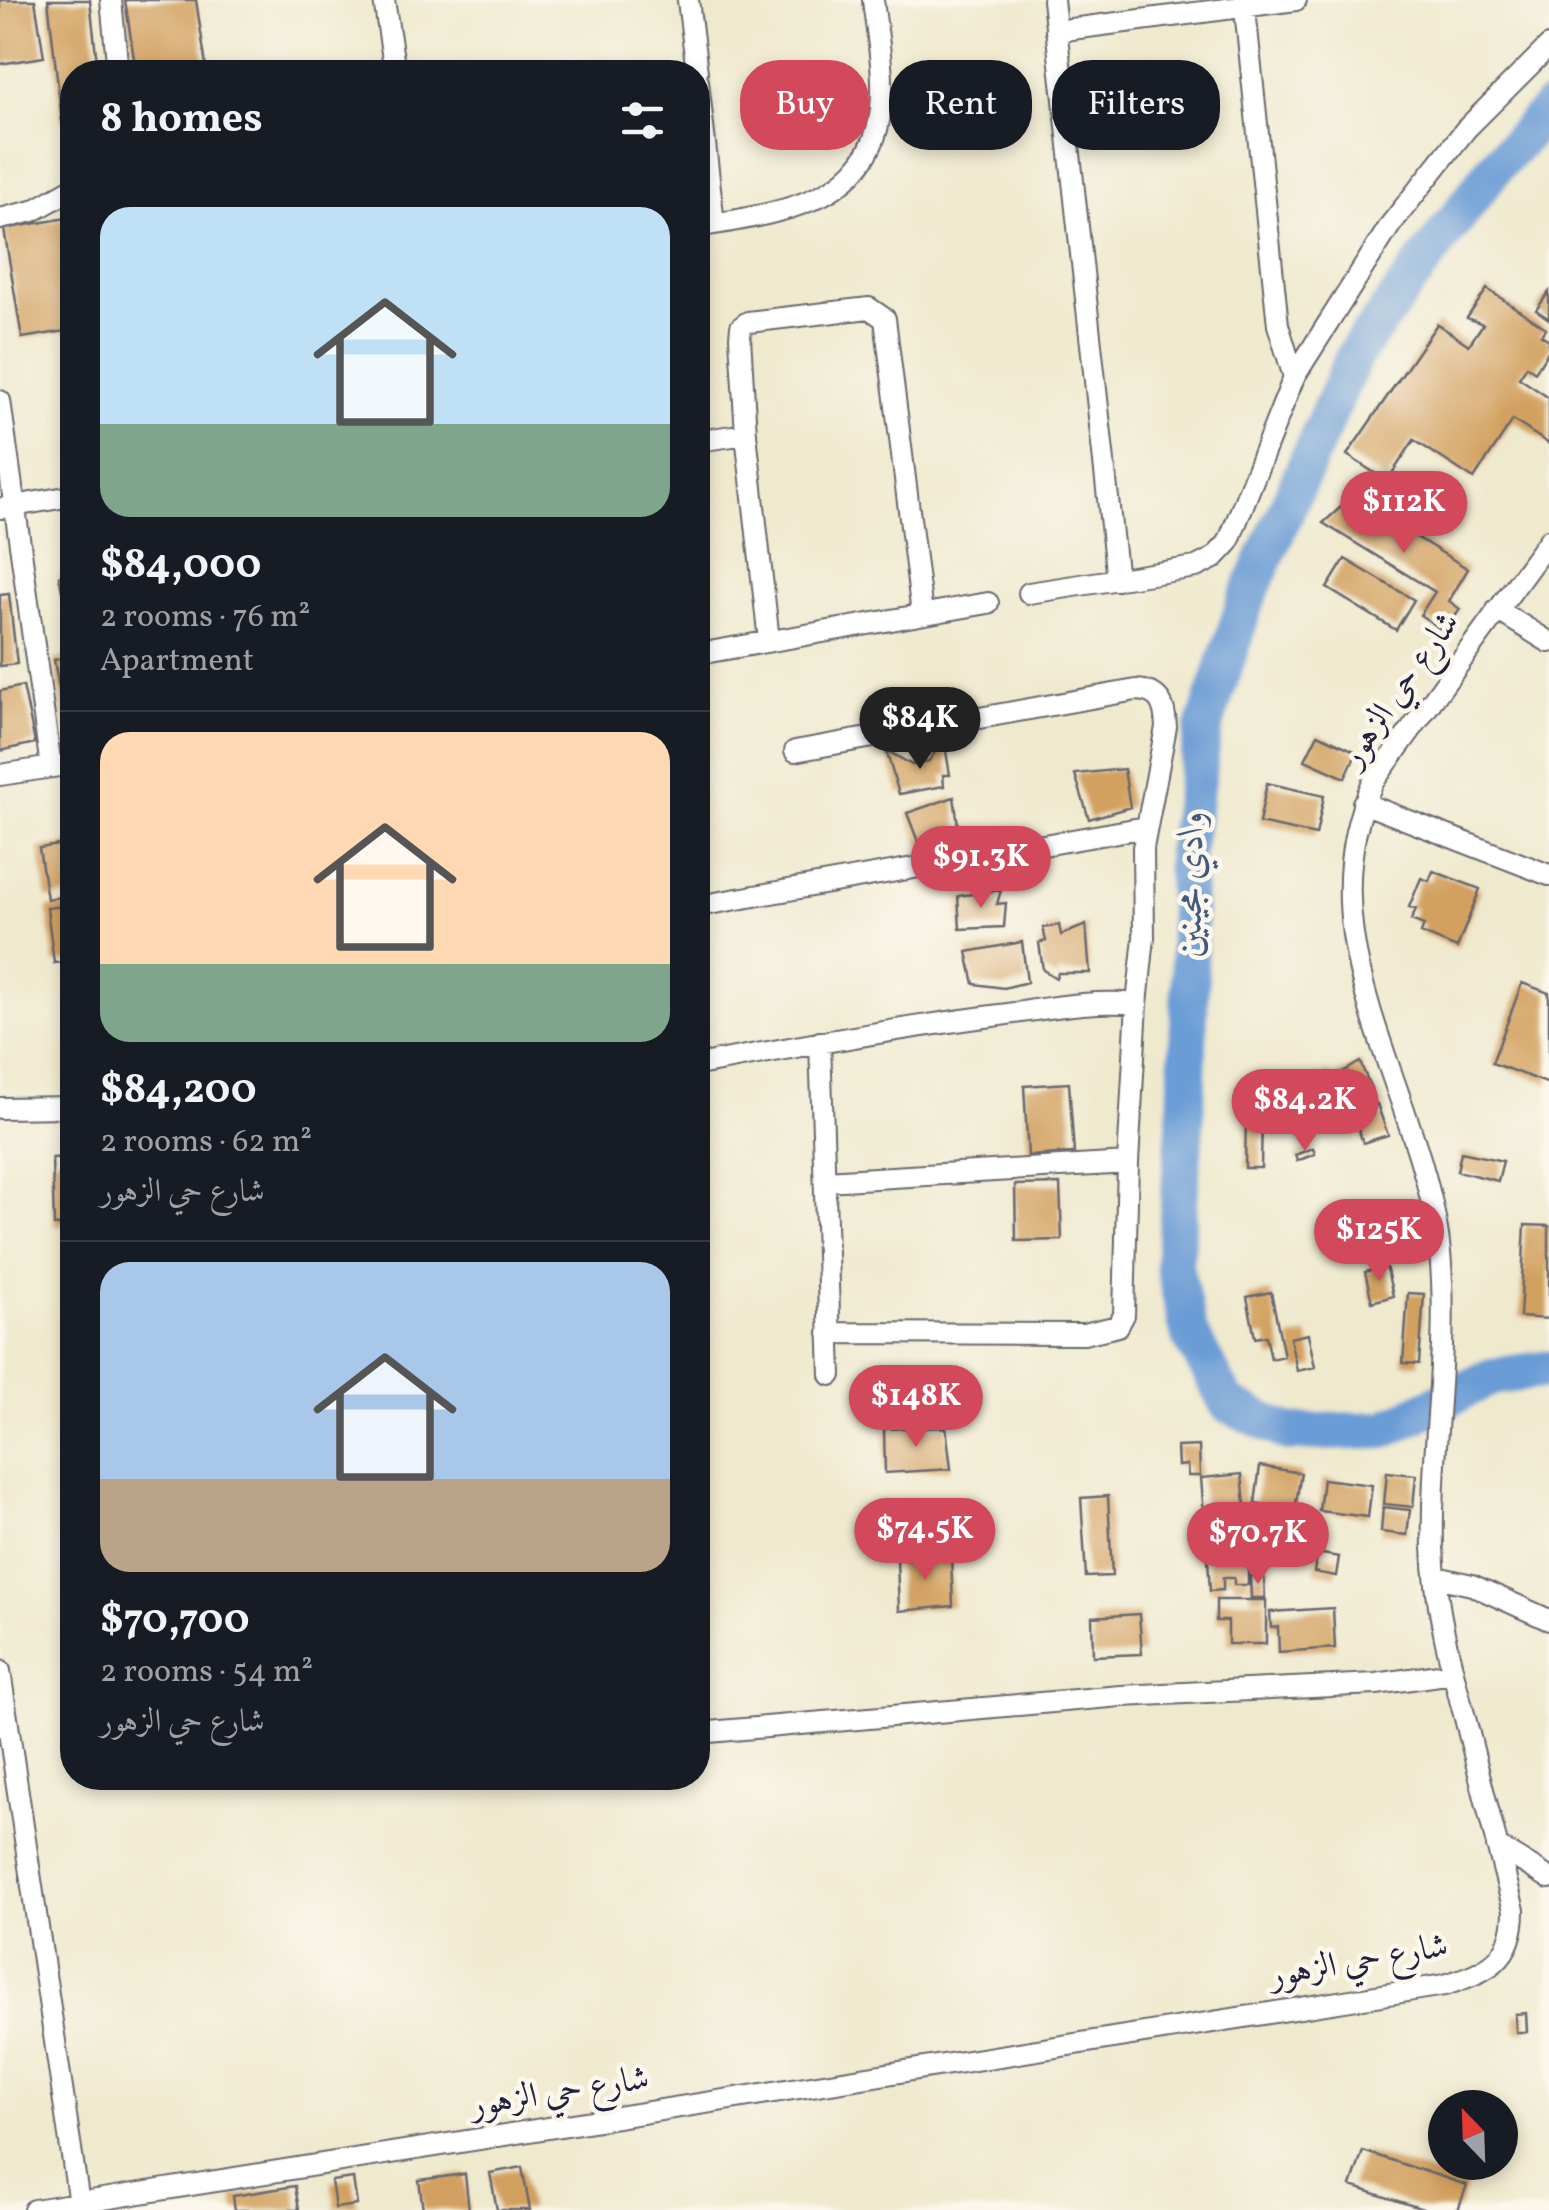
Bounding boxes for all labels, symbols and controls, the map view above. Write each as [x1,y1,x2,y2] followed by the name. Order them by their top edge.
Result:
[740,60,869,150] chip: Buy
[889,60,1032,150] chip: Rent
[1052,60,1220,150] chip: Filters
[100,91,263,150] text: 8 homes
[615,93,670,148] icon: filters
[295,272,475,452] icon: home
[1334,471,1474,556] pin: $112K
[1362,481,1446,525] text: $112K
[100,537,261,596] text: $84,000
[100,596,310,640] text: 2 rooms · 76 m²
[1328,602,1474,781] street label: شارع حي الزهور
[100,640,254,684] text: Apartment
[861,687,979,772] pin: $84K
[881,697,959,741] text: $84K
[295,797,475,977] icon: home
[1164,810,1221,958] water label: وادي مجينين
[900,826,1062,911] pin: $91.3K
[933,836,1029,880] text: $91.3K
[100,1062,257,1121] text: $84,200
[1224,1069,1386,1154] pin: $84.2K
[1254,1079,1356,1123] text: $84.2K
[100,1121,312,1165] text: 2 rooms · 62 m²
[100,1171,265,1215] text: شارع حي الزهور
[1309,1199,1449,1284] pin: $125K
[1336,1209,1422,1253] text: $125K
[295,1327,475,1507] icon: home
[846,1365,986,1450] pin: $148K
[871,1375,961,1419] text: $148K
[844,1498,1006,1583] pin: $74.5K
[1177,1502,1339,1587] pin: $70.7K
[876,1508,974,1552] text: $74.5K
[1209,1512,1307,1556] text: $70.7K
[100,1592,250,1651] text: $70,700
[100,1651,313,1695] text: 2 rooms · 54 m²
[100,1701,265,1745] text: شارع حي الزهور
[1263,1923,1452,2004] street label: شارع حي الزهور
[464,2055,653,2133] street label: شارع حي الزهور
[1428,2090,1518,2180] north arrow
[1428,2090,1518,2180] map controls

